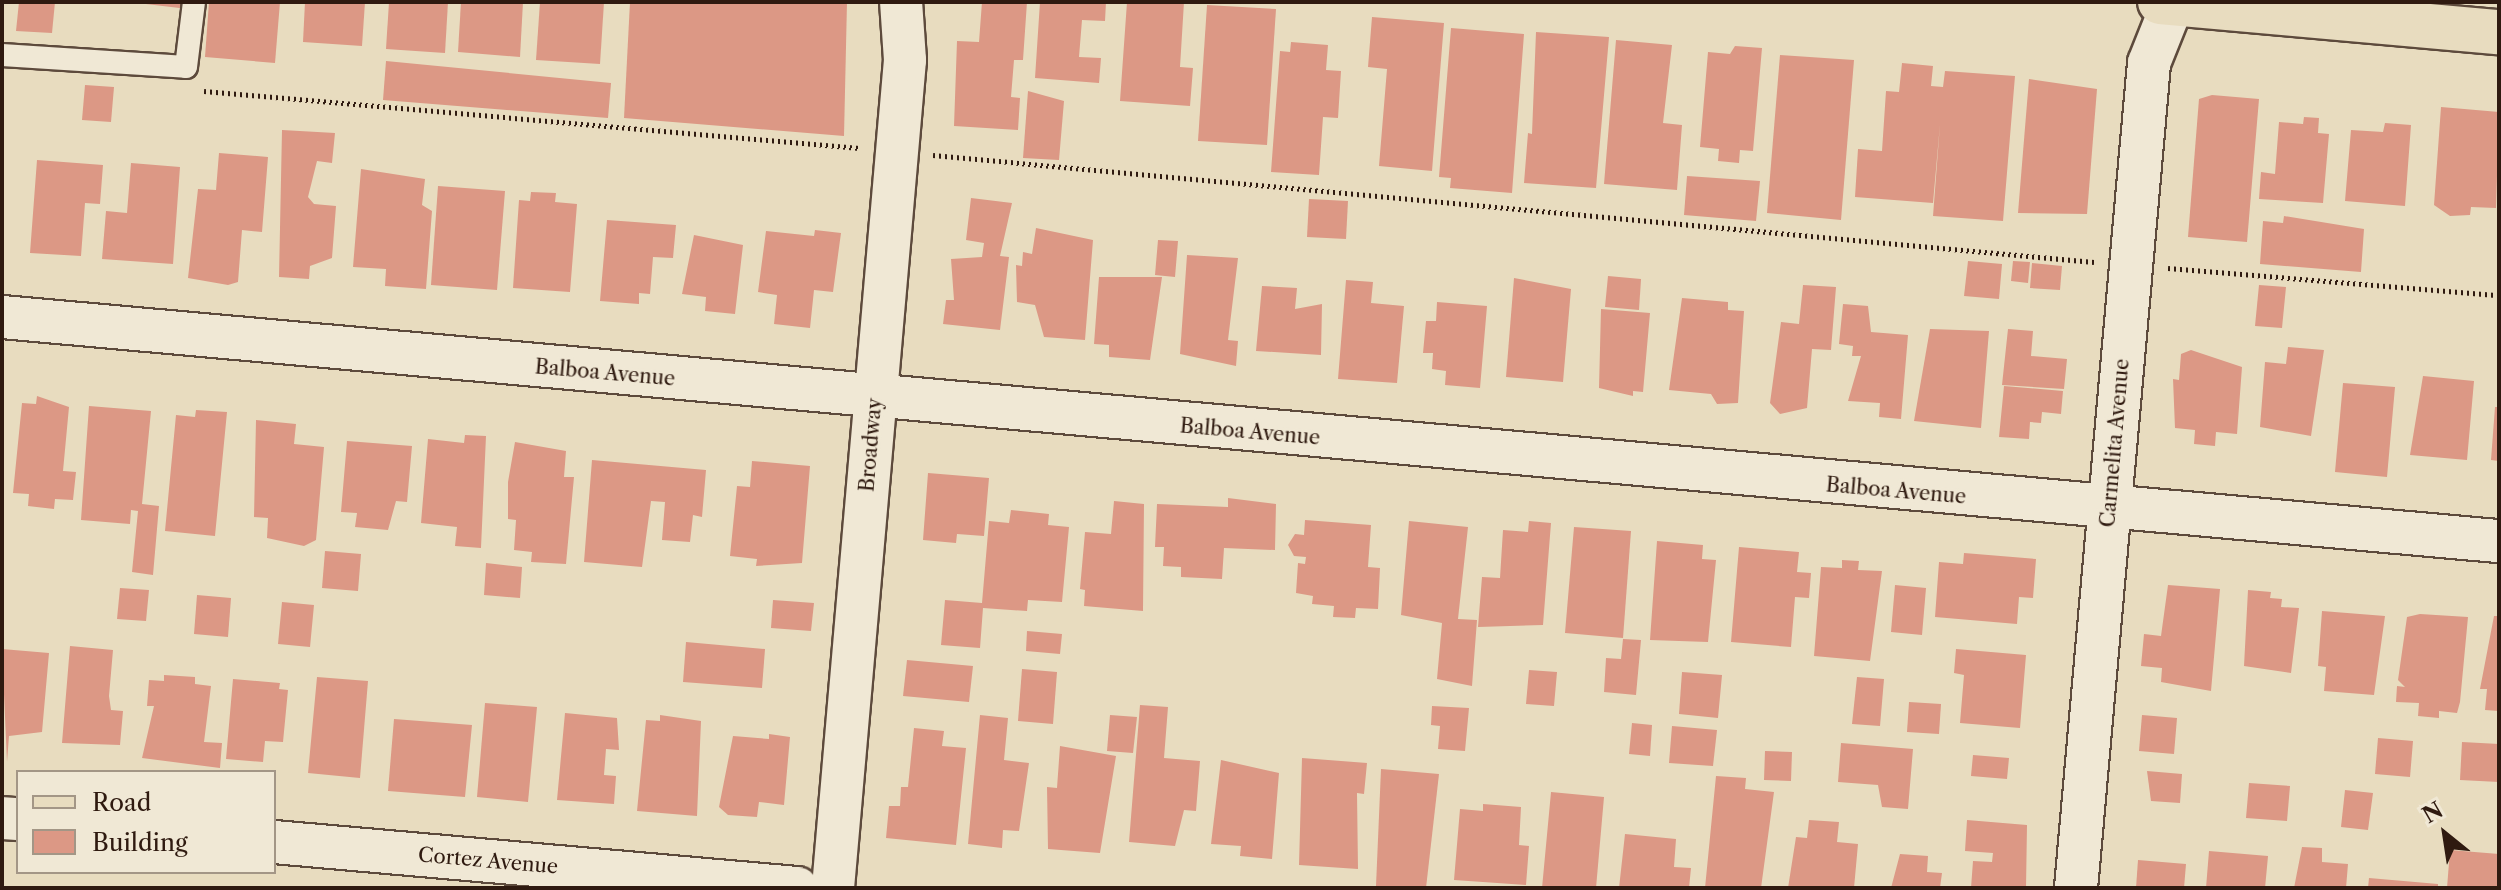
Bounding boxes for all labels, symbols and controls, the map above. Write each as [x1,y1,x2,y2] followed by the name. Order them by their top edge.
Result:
[533,355,677,391] street label: Balboa Avenue
[2096,357,2134,529] street label: Carmelita Avenue
[855,397,887,493] street label: Broadway
[1178,414,1322,450] street label: Balboa Avenue
[1824,473,1968,509] street label: Balboa Avenue
[16,770,276,874] legend
[92,788,151,817] text: Road
[2405,794,2485,874] north arrow
[2418,796,2448,829] text: N
[92,828,188,857] text: Building
[417,843,559,879] street label: Cortez Avenue

